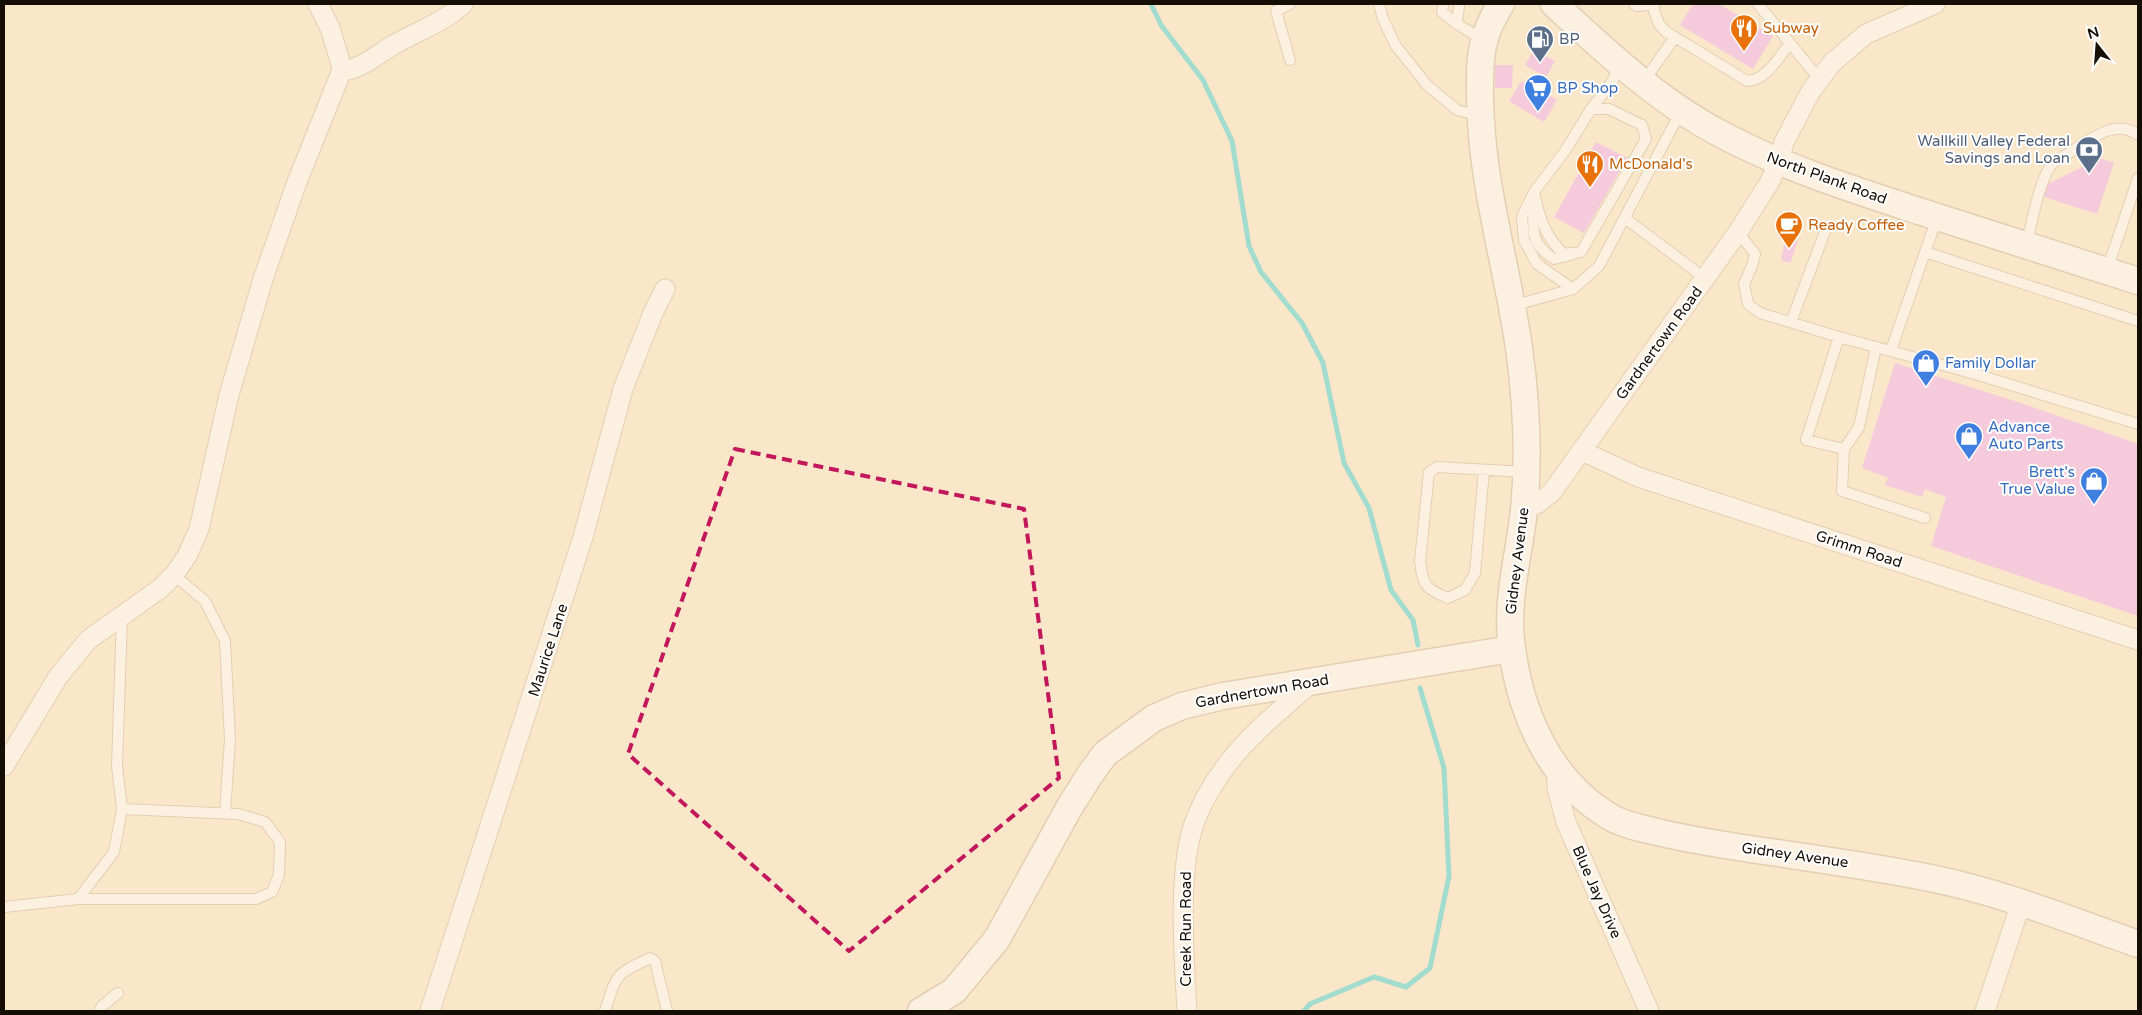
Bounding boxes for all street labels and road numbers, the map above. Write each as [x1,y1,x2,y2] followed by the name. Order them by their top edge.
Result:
[1764,148,1890,208] street label: North Plank Road
[1612,283,1706,403] street label: Gardnertown Road
[1502,506,1532,616] street label: Gidney Avenue
[1813,527,1905,571] street label: Grimm Road
[525,601,571,699] street label: Maurice Lane
[1194,670,1330,712] street label: Gardnertown Road
[1740,839,1850,871] street label: Gidney Avenue
[1568,843,1626,941] street label: Blue Jay Drive
[1177,871,1195,987] street label: Creek Run Road

